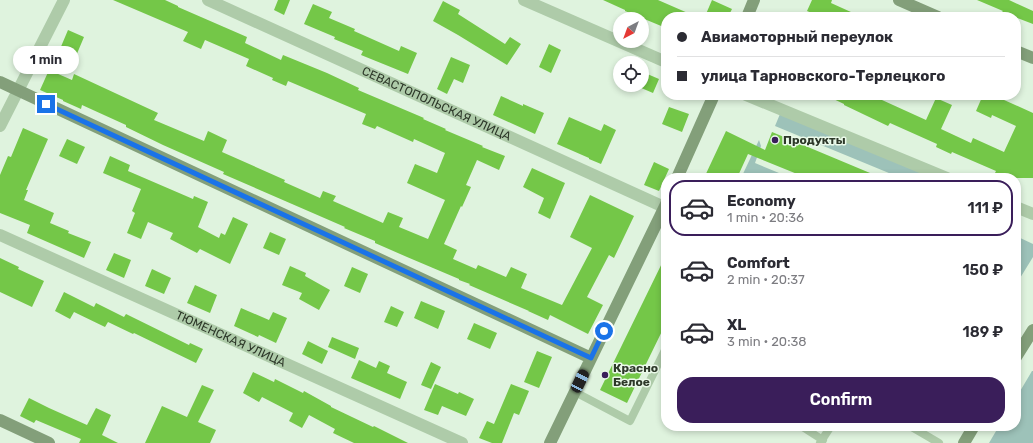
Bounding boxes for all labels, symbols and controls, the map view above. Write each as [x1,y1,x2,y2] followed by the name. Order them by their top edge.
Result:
[613,12,649,48] north arrow
[613,12,649,92] map controls
[701,28,893,46] text: Авиамоторный переулок
[13,46,79,74] callout: 1 min
[30,52,62,67] text: 1 min
[613,56,649,92] button: locate
[360,64,513,144] street label: СЕВАСТОПОЛЬСКАЯ УЛИЦА
[701,67,945,85] text: улица Тарновского-Терлецкого
[37,95,55,113] route end
[783,133,846,147] place label: Продукты
[770,135,780,145] marker: Продукты
[679,190,715,226] icon: car
[727,192,796,210] text: Economy
[968,199,1003,217] text: 111 ₽
[727,210,804,225] text: 1 min · 20:36
[679,252,715,288] icon: car
[727,254,790,272] text: Comfort
[962,261,1003,279] text: 150 ₽
[727,272,805,287] text: 2 min · 20:37
[173,308,288,370] street label: ТЮМЕНСКАЯ УЛИЦА
[679,314,715,350] icon: car
[727,316,746,334] text: XL
[595,322,613,340] route start
[962,323,1003,341] text: 189 ₽
[727,334,807,349] text: 3 min · 20:38
[613,361,658,389] place label: Красно Белое
[569,368,591,394] car
[600,370,610,380] marker: Красно Белое
[677,377,1005,423] button: Confirm

